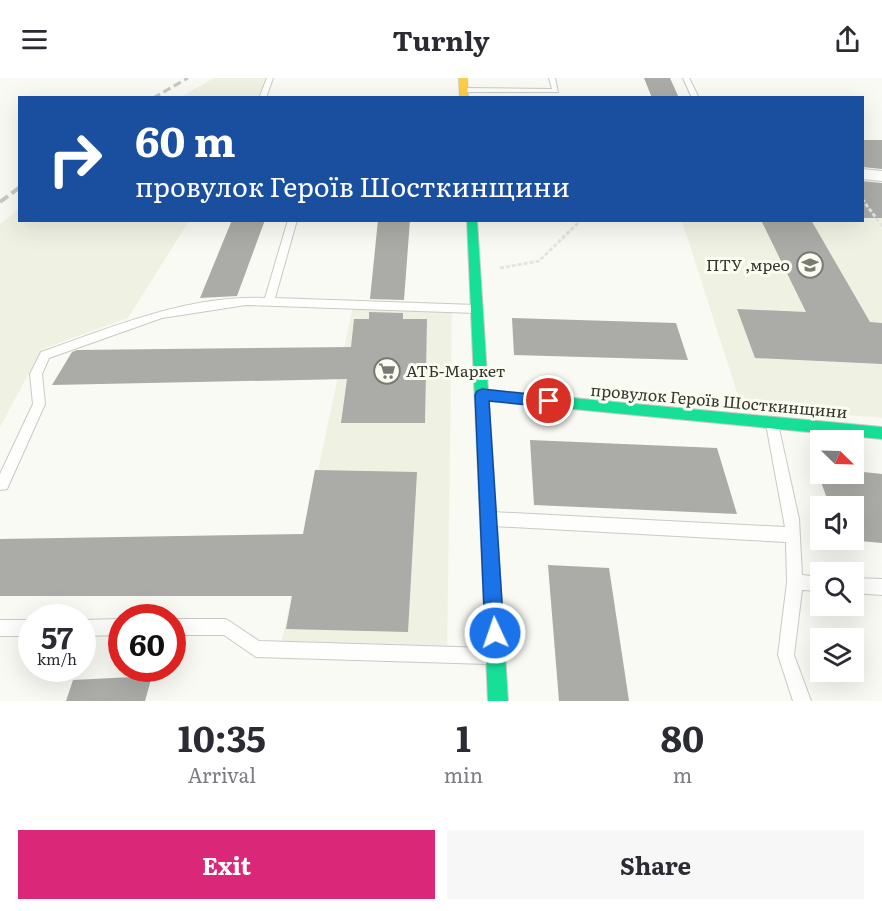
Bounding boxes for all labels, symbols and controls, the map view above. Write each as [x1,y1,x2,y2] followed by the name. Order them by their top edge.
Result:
[392,19,490,59] text: Turnly
[18,23,51,56] icon: menu
[831,23,864,56] icon: share
[135,108,236,170] text: 60 m
[36,120,114,198] icon: right
[135,165,570,205] text: провулок Героїв Шосткинщини
[795,250,825,280] school or university icon: ПТУ ,мрео
[706,252,790,276] place label: ПТУ ,мрео
[372,356,402,386] supermarket icon: АТБ-Маркет
[406,358,505,382] place label: АТБ-Маркет
[523,375,574,426] pin
[590,377,849,423] street label: провулок Героїв Шосткинщини
[532,384,565,417] icon: arrive
[810,430,864,484] north arrow
[810,430,864,682] map controls
[810,496,864,550] button: sound
[810,562,864,616] button: search
[463,601,527,665] position arrow
[108,604,186,682] speed limit sign: 60
[41,614,73,658] text: 57
[810,628,864,682] button: layers
[37,647,77,670] text: km/h
[178,710,266,763] text: 10:35
[456,710,471,763] text: 1
[661,710,704,763] text: 80
[188,759,256,789] text: Arrival
[444,759,483,789] text: min
[673,759,692,789] text: m
[18,830,435,899] button: Exit
[447,830,864,899] button: Share

